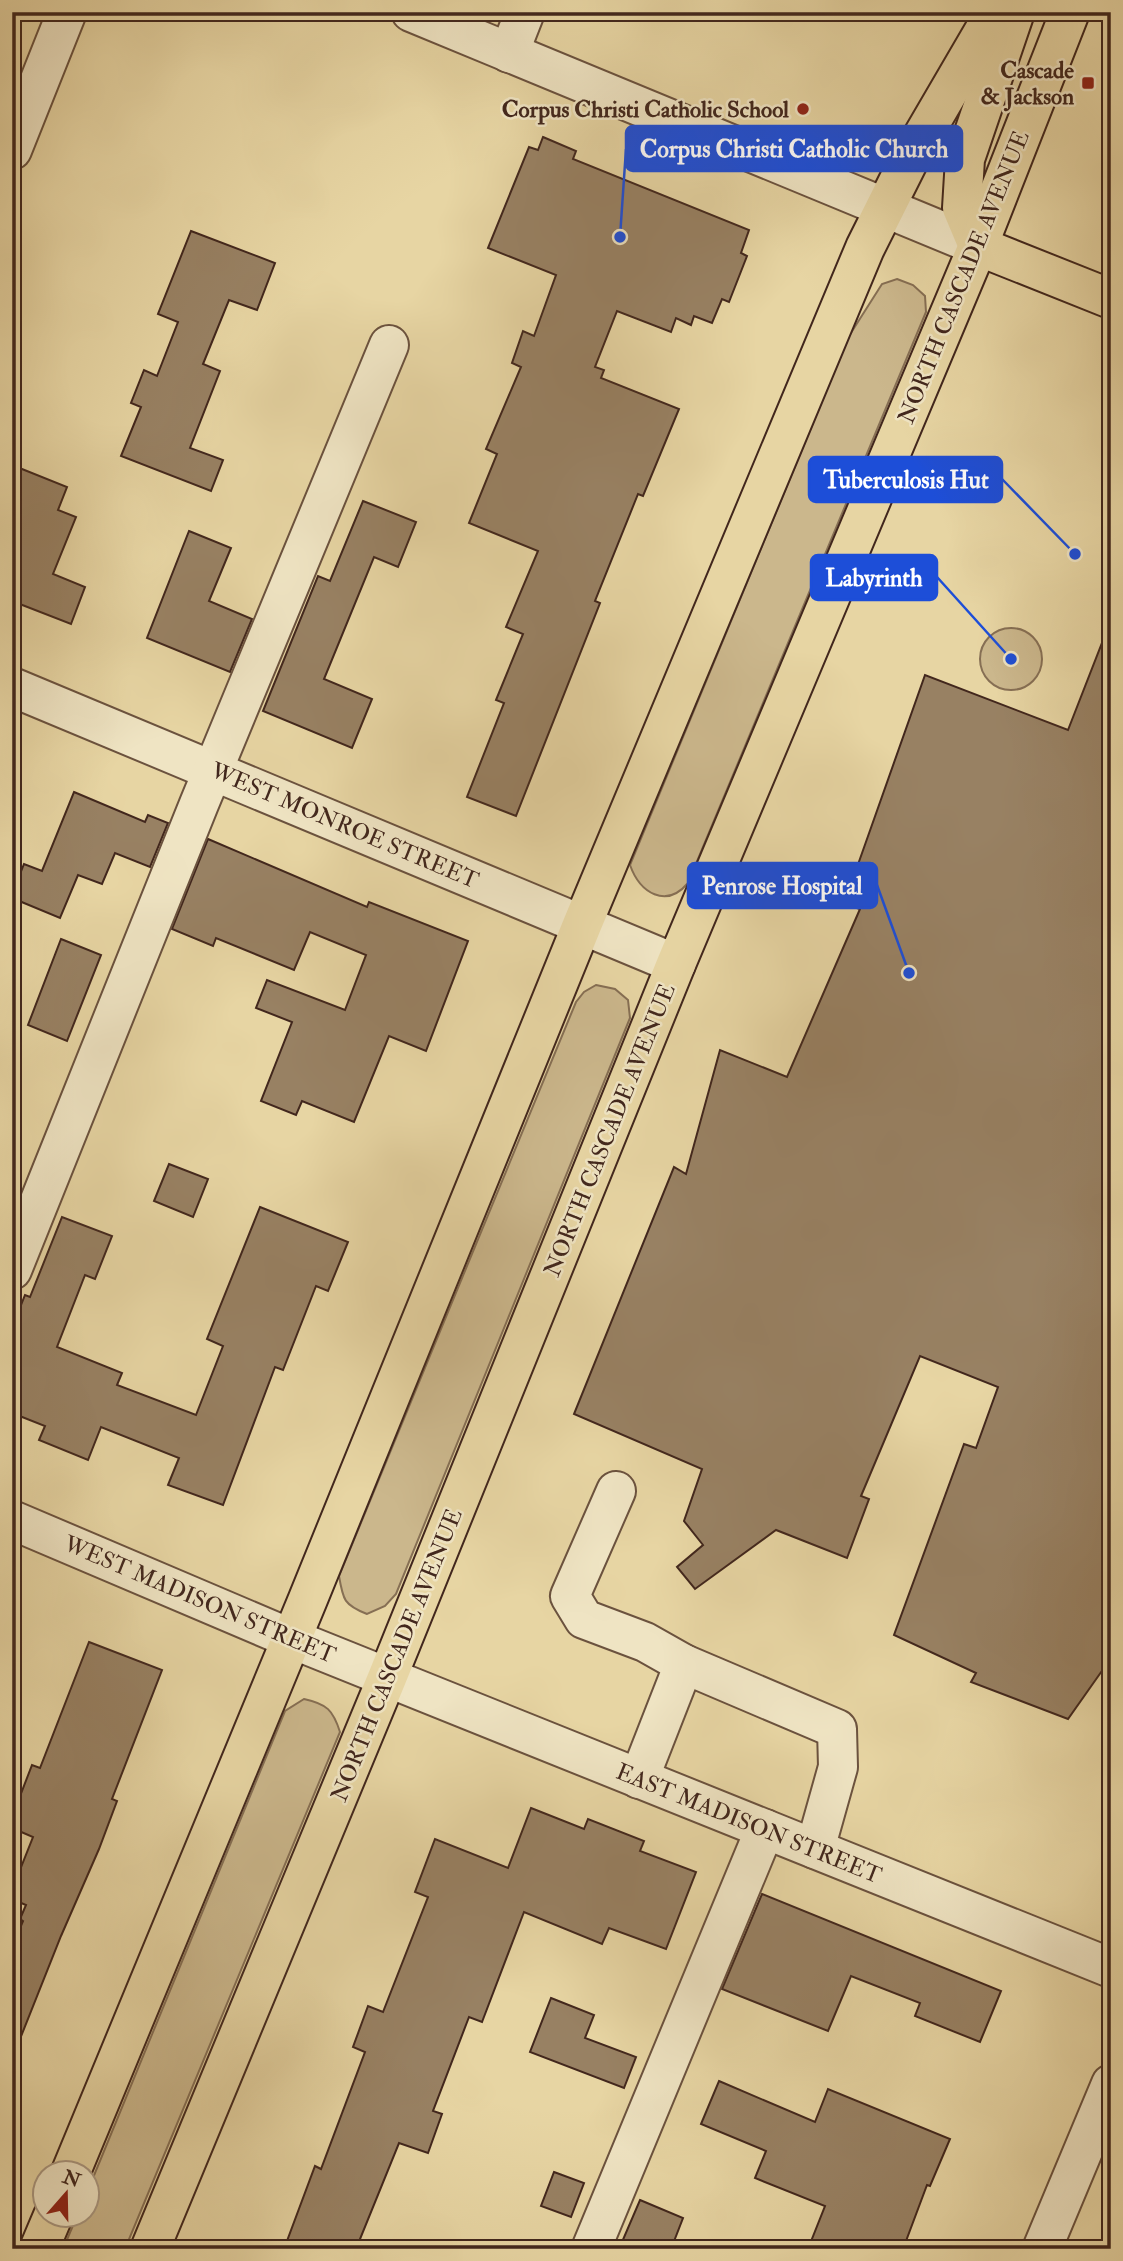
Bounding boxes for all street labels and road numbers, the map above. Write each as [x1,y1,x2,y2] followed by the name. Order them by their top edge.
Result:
[891,126,1036,428] street label: NORTH CASCADE AVENUE
[206,755,483,895] street label: WEST MONROE STREET
[537,979,682,1281] street label: NORTH CASCADE AVENUE
[324,1504,469,1806] street label: NORTH CASCADE AVENUE
[59,1529,340,1670] street label: WEST MADISON STREET
[612,1757,886,1890] street label: EAST MADISON STREET

